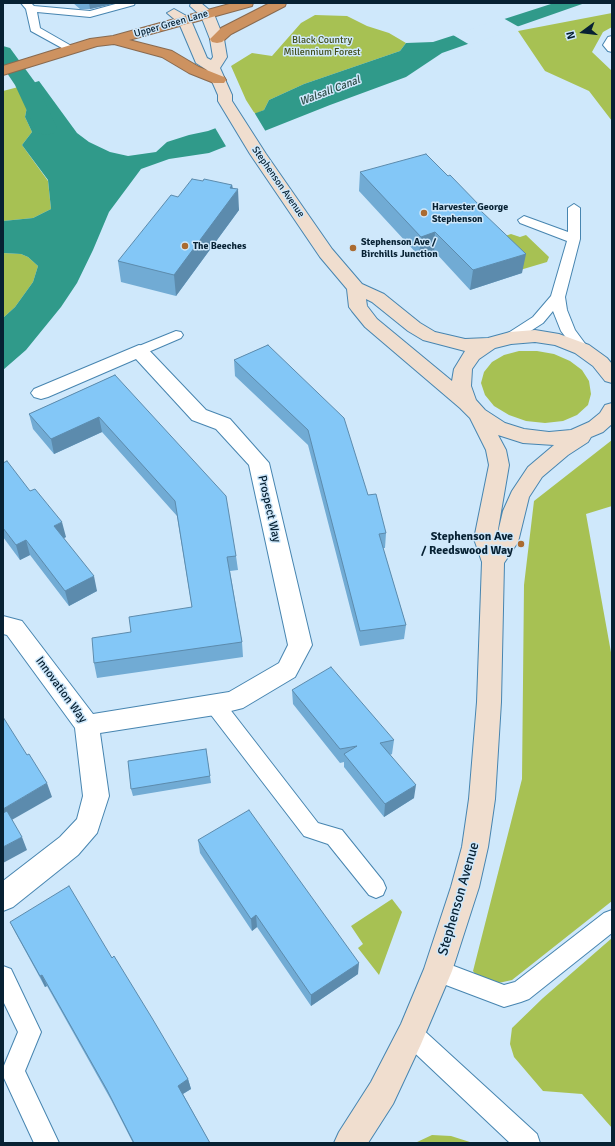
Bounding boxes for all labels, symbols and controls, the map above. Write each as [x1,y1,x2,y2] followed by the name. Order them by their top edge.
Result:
[133,8,209,40] street label: Upper Green Lane
[563,12,603,52] north arrow
[564,30,578,41] text: N
[283,34,361,58] park label: Black Country Millennium Forest
[298,73,362,109] water label: Walsall Canal
[249,144,307,220] street label: Stephenson Avenue
[432,201,508,224] place label: Harvester George Stephenson
[419,208,429,218] marker: Harvester George Stephenson
[361,236,438,260] place label: Stephenson Ave / Birchills Junction
[193,240,246,252] place label: The Beeches
[180,241,190,251] marker: The Beeches
[348,243,358,253] marker: Stephenson Ave / Birchills Junction
[254,474,284,544] street label: Prospect Way
[421,530,513,558] place label: Stephenson Ave / Reedswood Way
[516,539,526,549] marker: Stephenson Ave / Reedswood Way
[32,654,90,726] street label: Innovation Way
[435,840,483,958] street label: Stephenson Avenue

